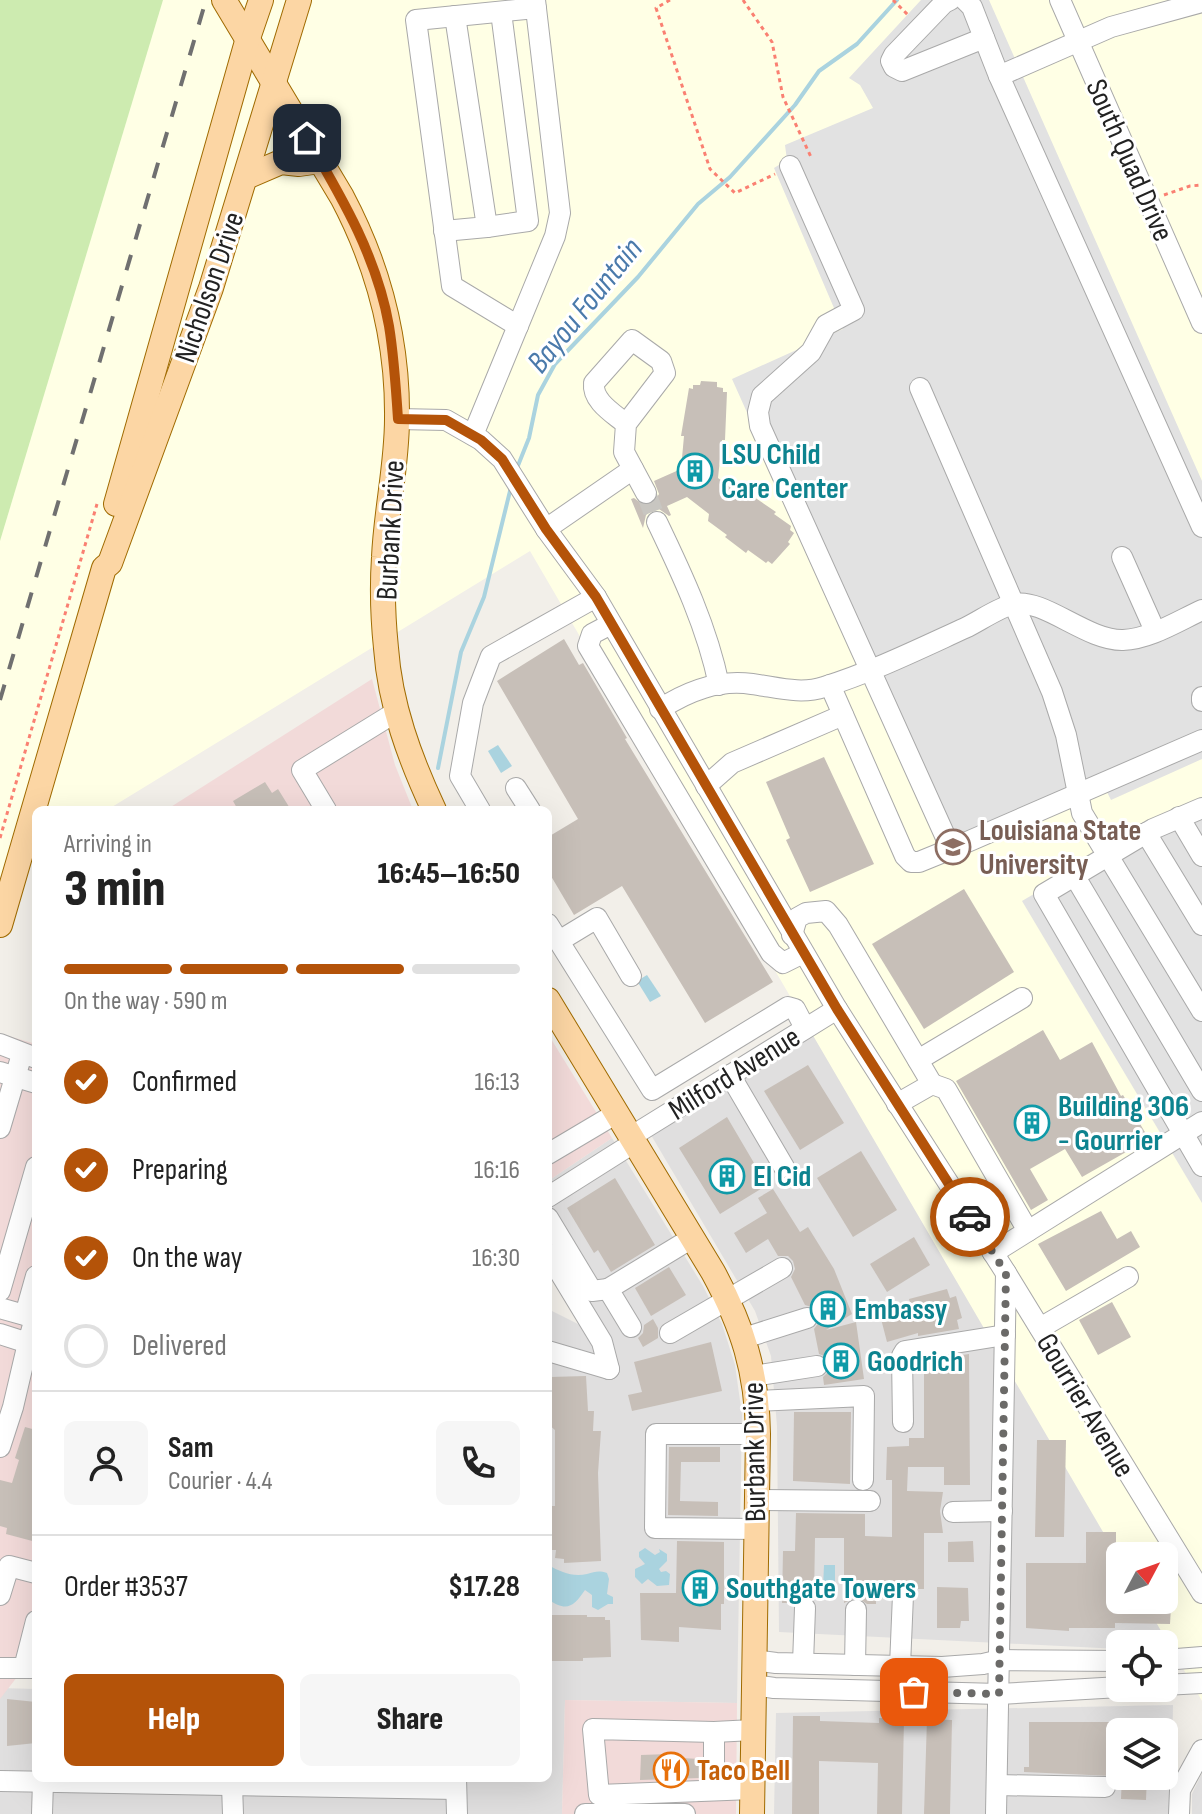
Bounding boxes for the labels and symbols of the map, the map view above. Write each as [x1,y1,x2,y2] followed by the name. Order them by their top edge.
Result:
[1077,74,1181,247] street label: South Quad Drive
[273,104,341,172] pin
[167,207,253,367] street label: Nicholson Drive
[519,231,651,381] water label: Bayou Fountain
[721,437,848,507] place label: LSU Child Care Center
[676,452,714,490] building icon: LSU Child Care Center
[369,459,413,601] street label: Burbank Drive
[979,813,1141,883] place label: Louisiana State University
[934,828,972,866] school or university icon: Louisiana State University
[662,1019,807,1128] street label: Milford Avenue
[1058,1089,1189,1159] place label: Building 306 - Gourrier
[1013,1104,1051,1142] building icon: Building 306 - Gourrier
[708,1157,746,1195] building icon: El Cid
[753,1159,811,1195] place label: El Cid
[930,1177,1010,1257] courier
[809,1290,847,1328] building icon: Embassy
[854,1292,948,1328] place label: Embassy
[1028,1327,1142,1484] street label: Gourrier Avenue
[822,1342,860,1380] building icon: Goodrich
[867,1344,963,1380] place label: Goodrich
[736,1382,774,1522] street label: Burbank Drive
[1106,1542,1178,1614] north arrow
[681,1569,719,1607] building icon: Southgate Towers
[726,1571,916,1607] place label: Southgate Towers
[880,1658,948,1726] pin
[652,1751,690,1789] restaurant icon: Taco Bell
[697,1753,790,1789] place label: Taco Bell

